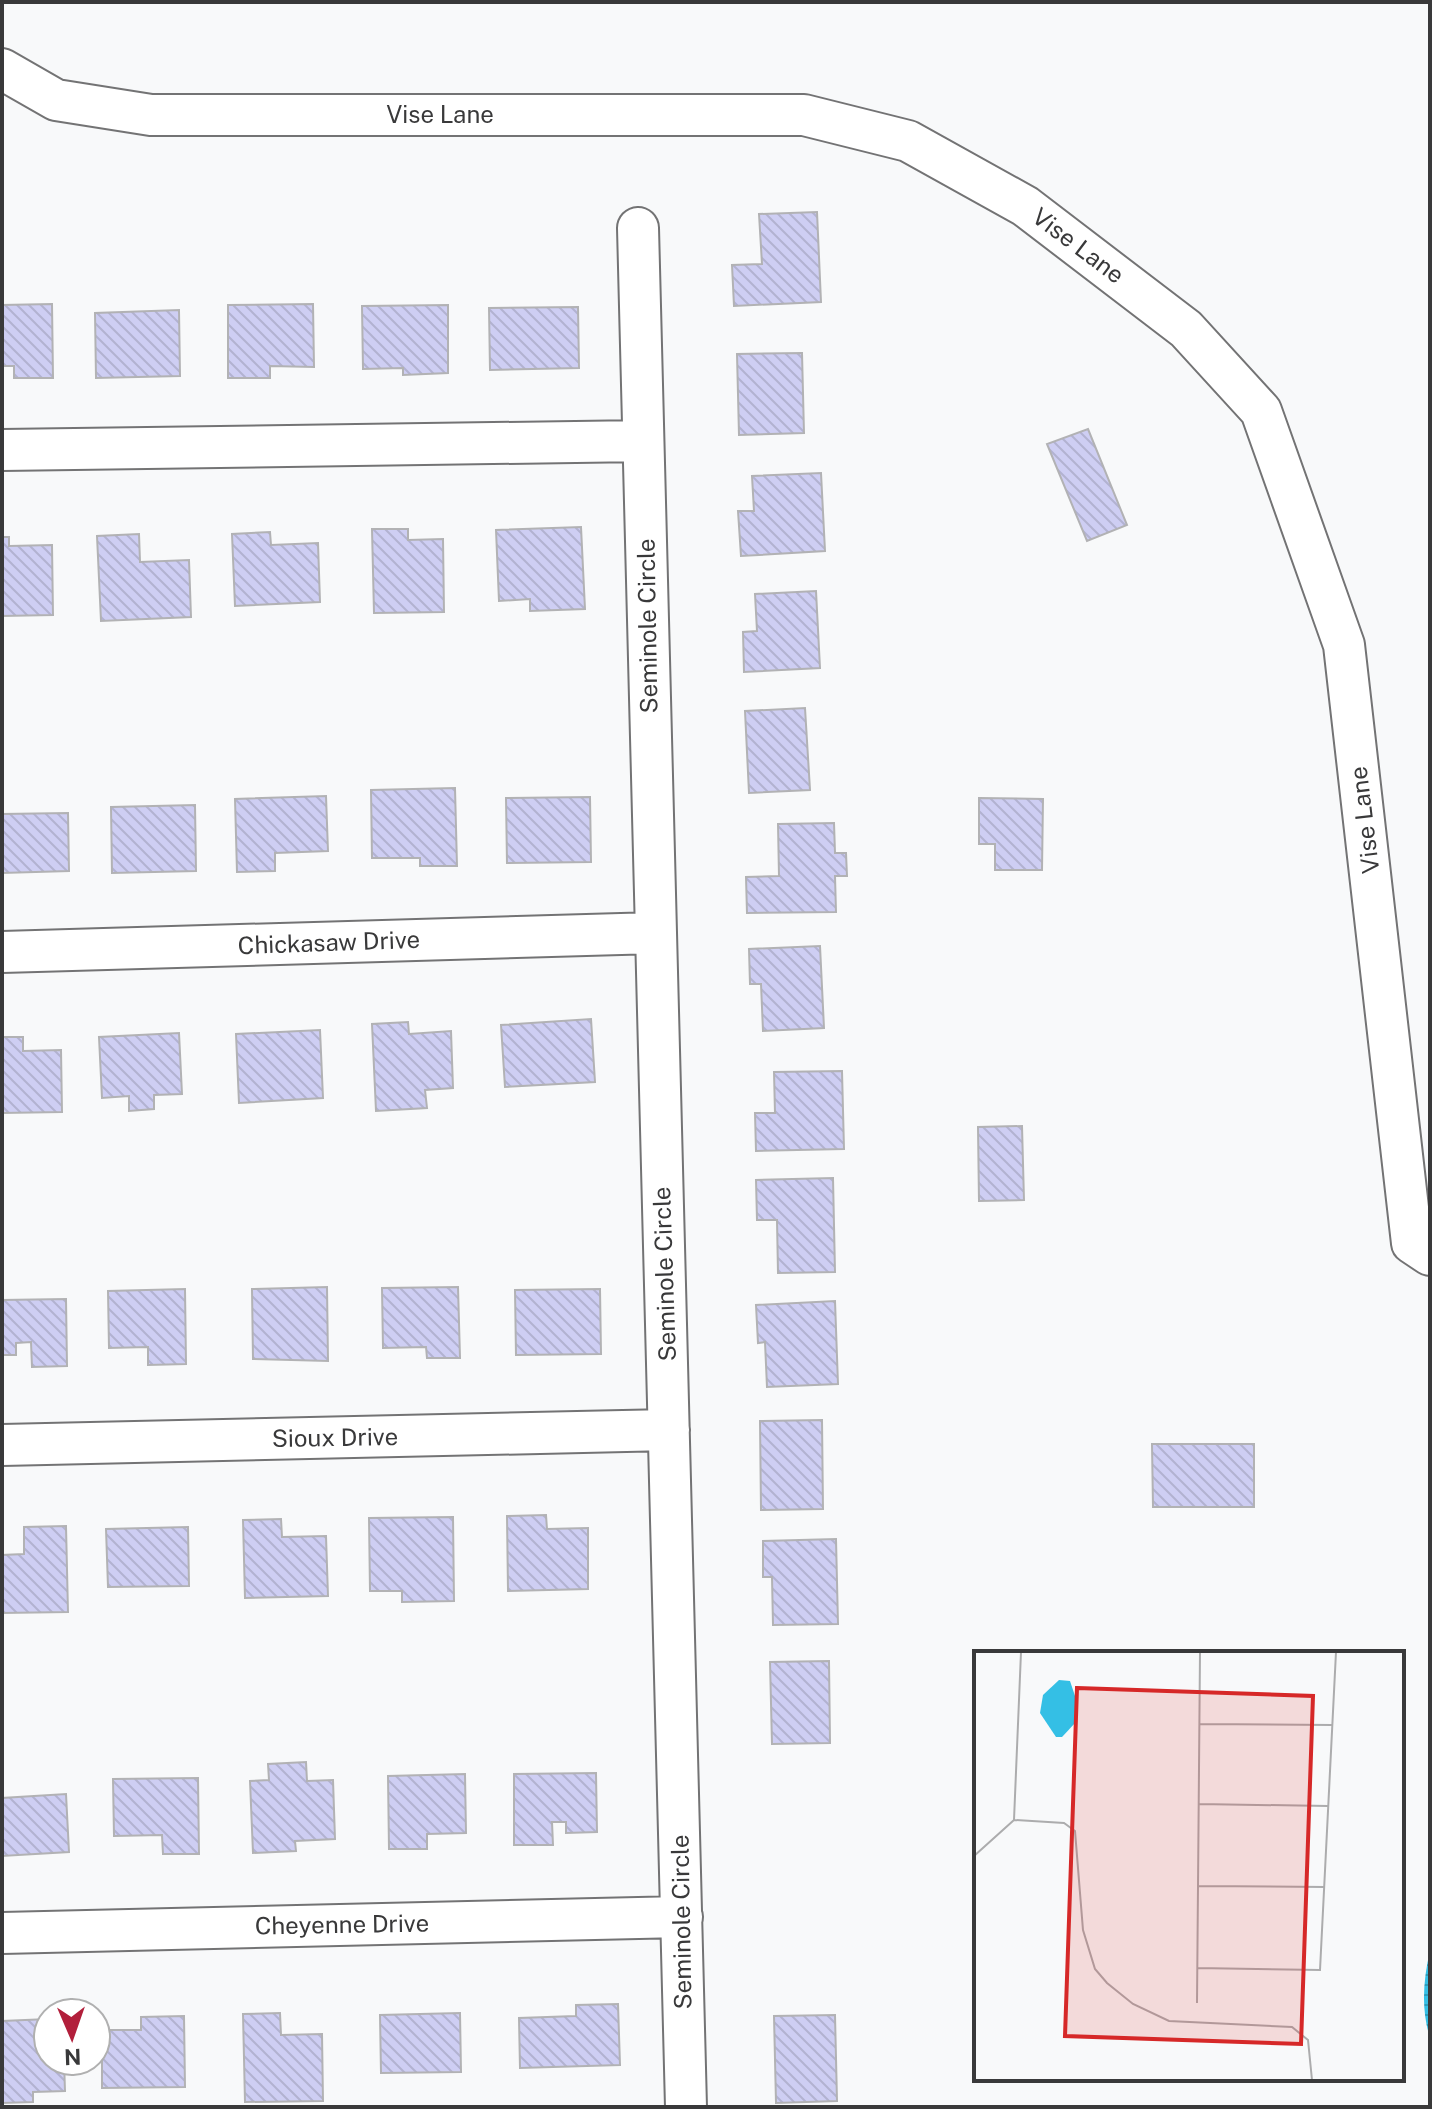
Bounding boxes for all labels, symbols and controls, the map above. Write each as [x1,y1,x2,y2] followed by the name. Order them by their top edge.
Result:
[386,100,494,128] street label: Vise Lane
[1027,202,1130,289] street label: Vise Lane
[631,538,663,714] street label: Seminole Circle
[1344,765,1384,875] street label: Vise Lane
[237,925,421,959] street label: Chickasaw Drive
[647,1186,681,1362] street label: Seminole Circle
[272,1422,398,1452] street label: Sioux Drive
[974,1651,1404,2081] inset map
[665,1834,697,2010] street label: Seminole Circle
[255,1908,429,1940] street label: Cheyenne Drive
[32,1997,112,2077] north arrow
[64,2044,82,2070] text: N

